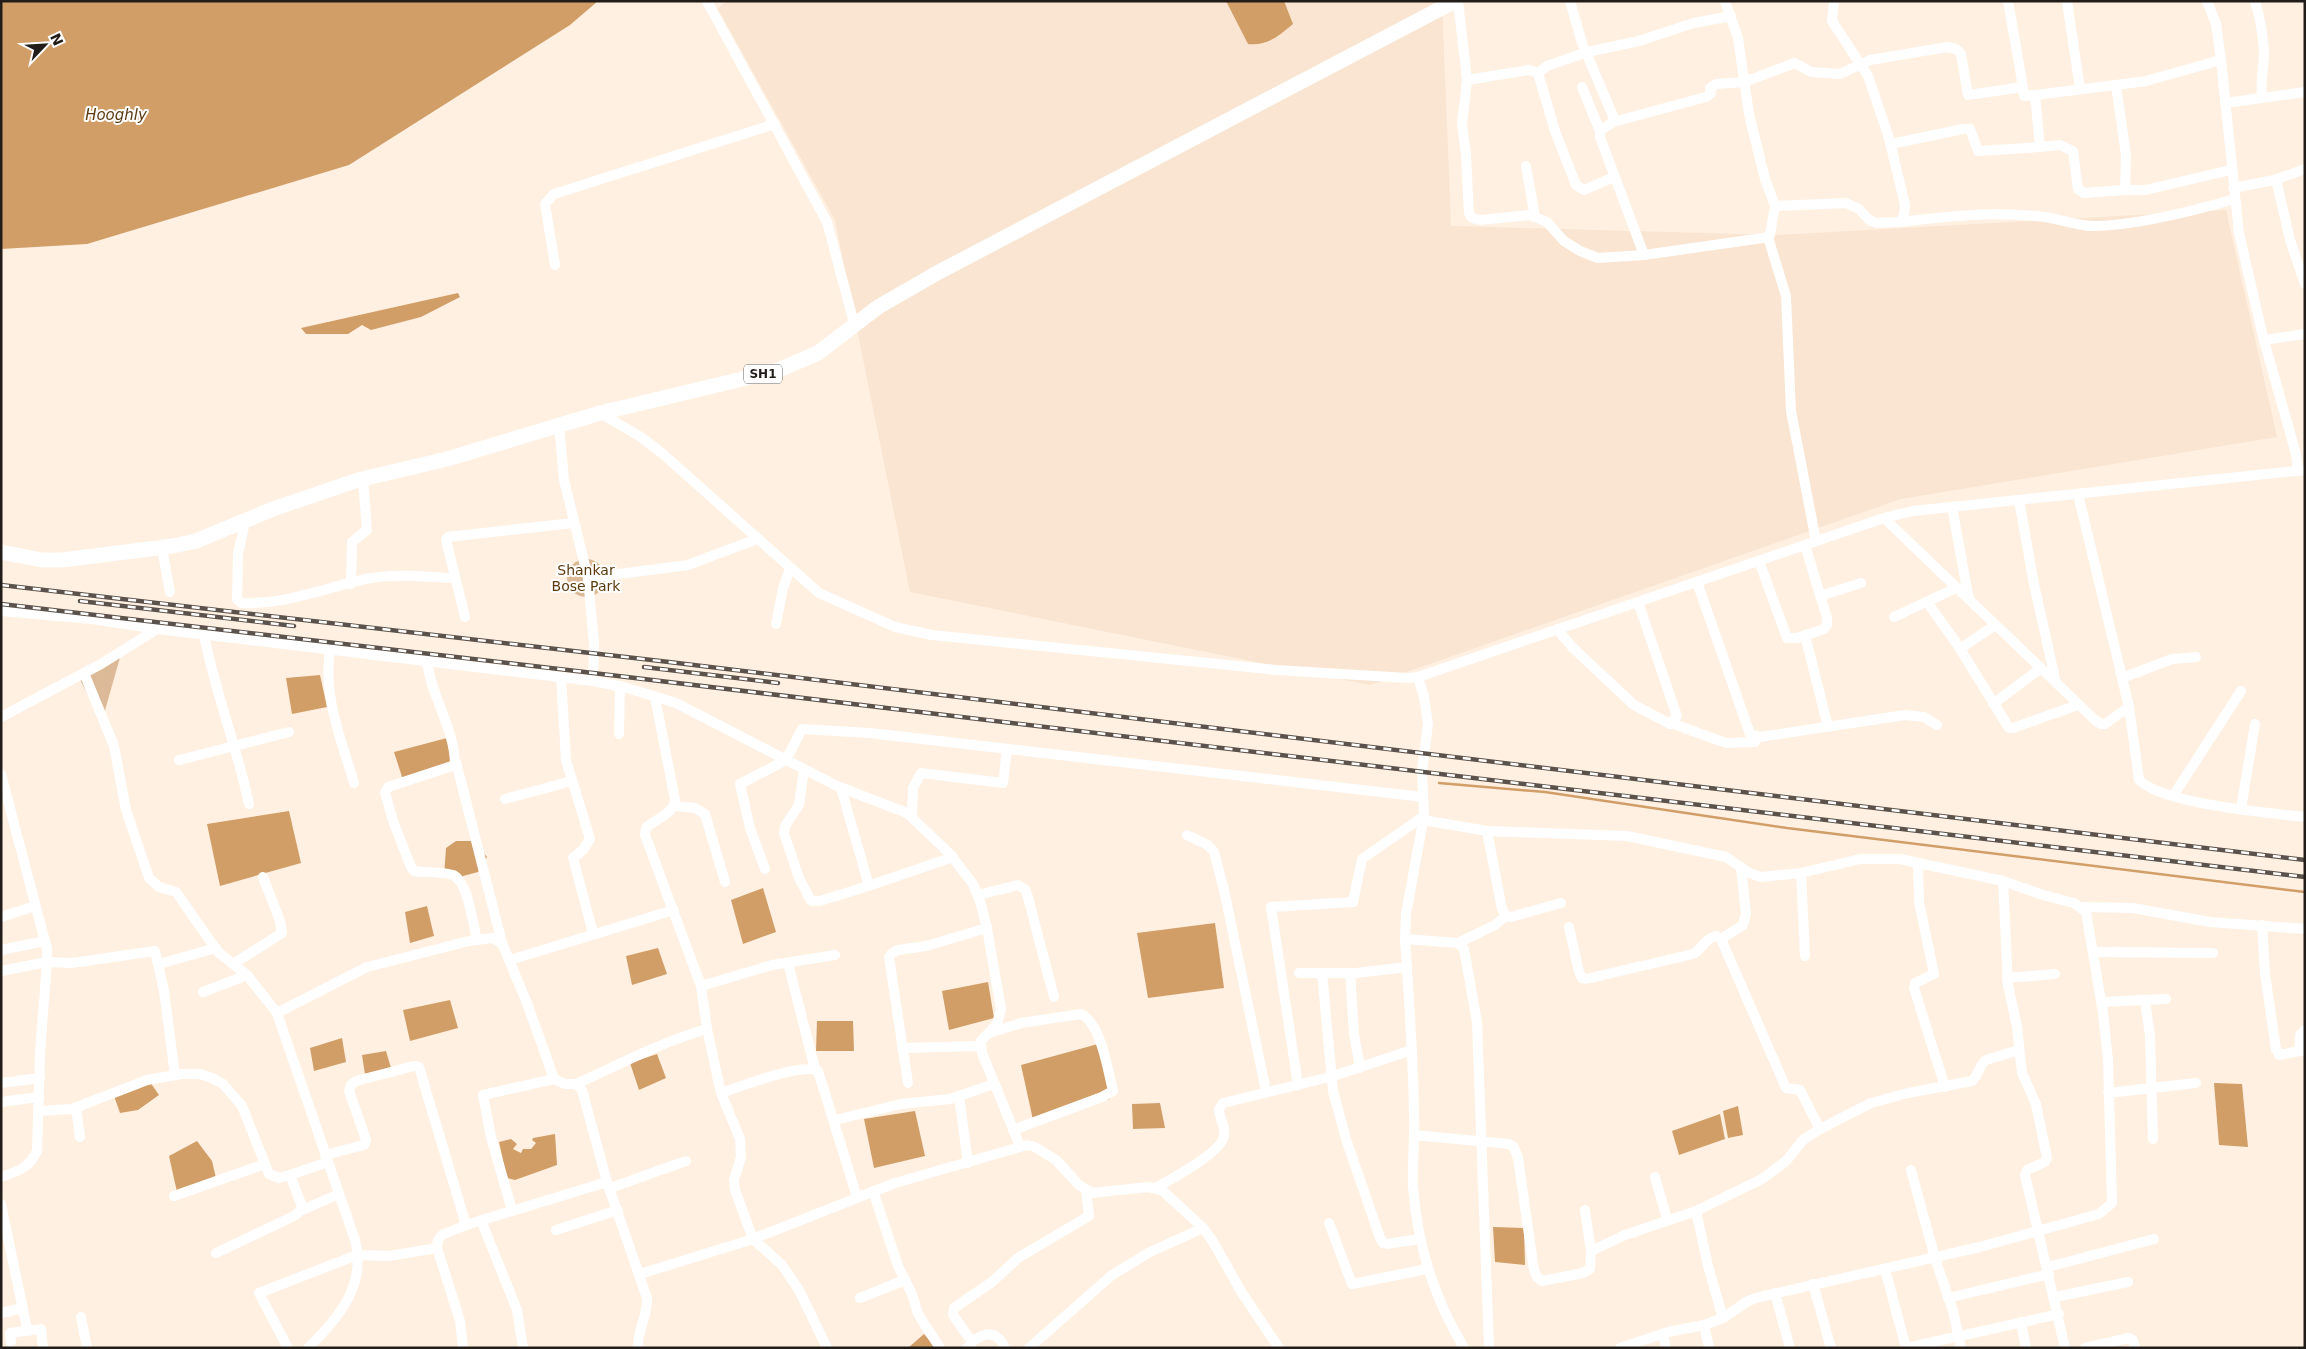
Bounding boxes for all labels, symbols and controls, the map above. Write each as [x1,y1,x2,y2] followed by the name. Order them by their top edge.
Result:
[20,20,70,70] north arrow
[47,31,67,48] text: N
[85,106,148,124] water label: Hooghly
[744,364,782,384] road number: SH1
[552,562,621,594] park label: Shankar Bose Park

